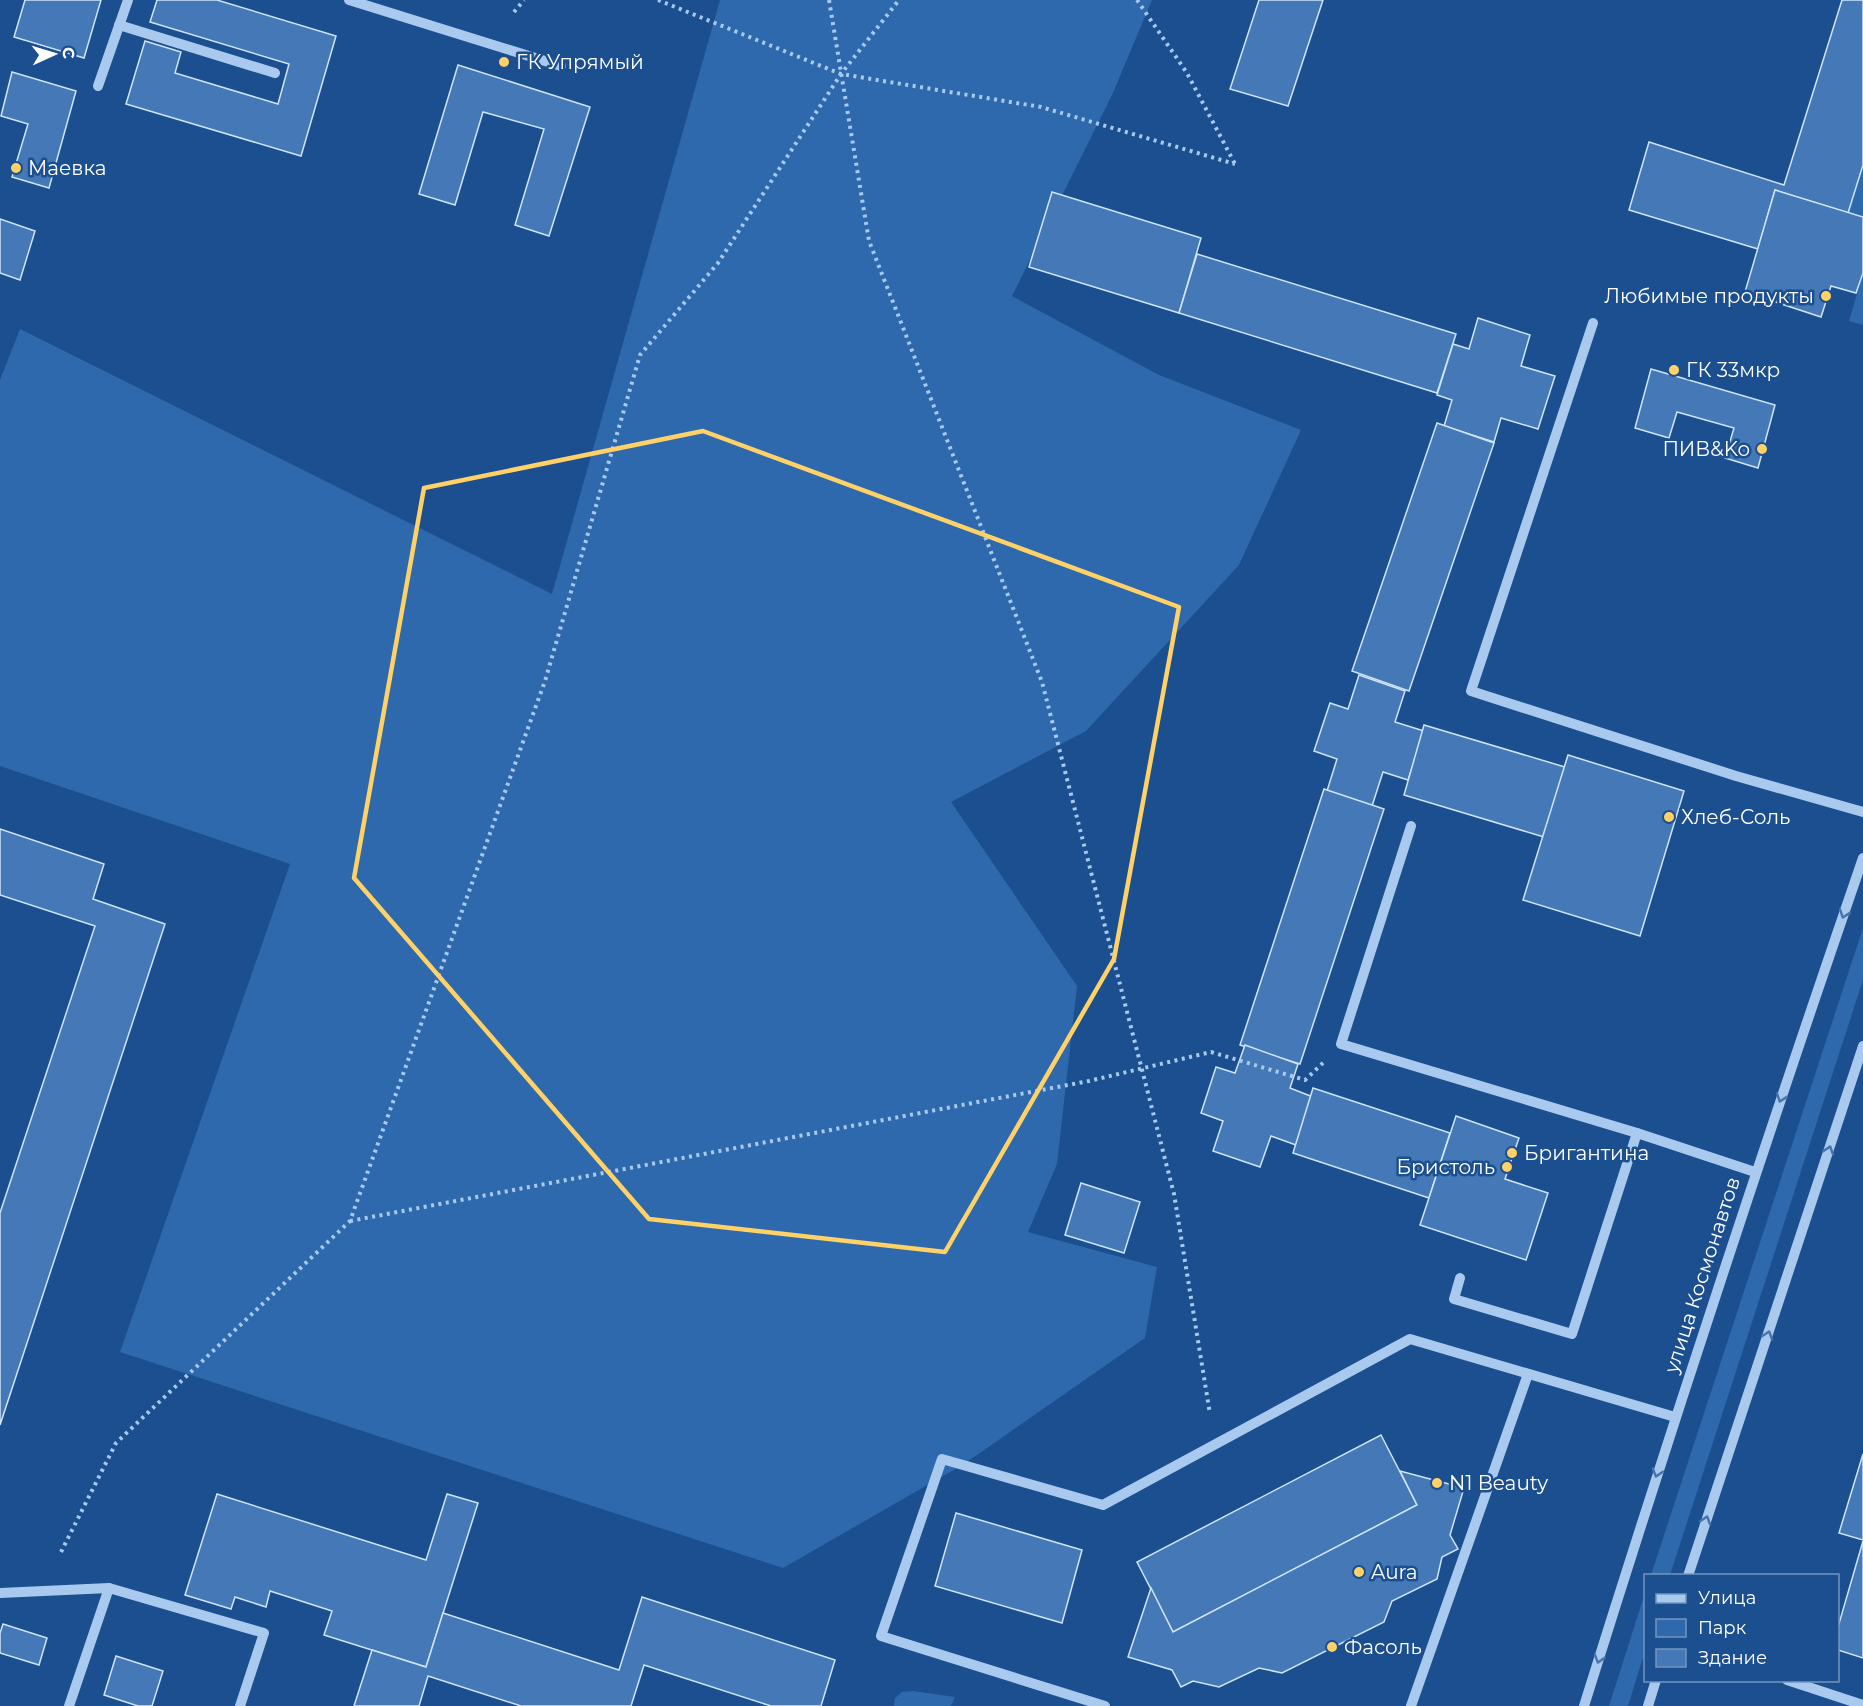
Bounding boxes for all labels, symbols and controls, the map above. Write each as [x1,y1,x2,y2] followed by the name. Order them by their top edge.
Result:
[24,24,84,84] north arrow
[59,47,78,60] text: С
[516,50,644,74] place label: ГК Упрямый
[497,55,511,69] marker: ГК Упрямый
[28,156,107,180] place label: Маевка
[9,161,23,175] marker: Маевка
[1604,284,1814,308] place label: Любимые продукты
[1819,289,1833,303] marker: Любимые продукты
[1686,358,1780,382] place label: ГК 33мкр
[1667,363,1681,377] marker: ГК 33мкр
[1662,437,1750,461] place label: ПИВ&Ko
[1755,442,1769,456] marker: ПИВ&Ko
[1681,805,1790,829] place label: Хлеб-Соль
[1662,810,1676,824] marker: Хлеб-Соль
[1839,908,1851,919] one-way arrow
[1775,1092,1788,1103] one-way arrow
[1524,1141,1649,1165] place label: Бригантина
[1822,1145,1834,1156] one-way arrow
[1505,1146,1519,1160] marker: Бригантина
[1396,1155,1495,1179] place label: Бристоль
[1500,1160,1514,1174] marker: Бристоль
[1659,1174,1745,1377] street label: улица Космонавтов
[1760,1330,1773,1341] one-way arrow
[1652,1467,1664,1478] one-way arrow
[1449,1471,1548,1495] place label: N1 Beauty
[1430,1476,1444,1490] marker: N1 Beauty
[1699,1515,1711,1526] one-way arrow
[1371,1560,1418,1584] place label: Aura
[1352,1565,1366,1579] marker: Aura
[1644,1574,1839,1682] legend
[1698,1587,1756,1609] text: Улица
[1698,1617,1747,1639] text: Парк
[1344,1635,1422,1659] place label: Фасоль
[1325,1640,1339,1654] marker: Фасоль
[1698,1647,1767,1669] text: Здание
[1594,1653,1606,1664] one-way arrow

